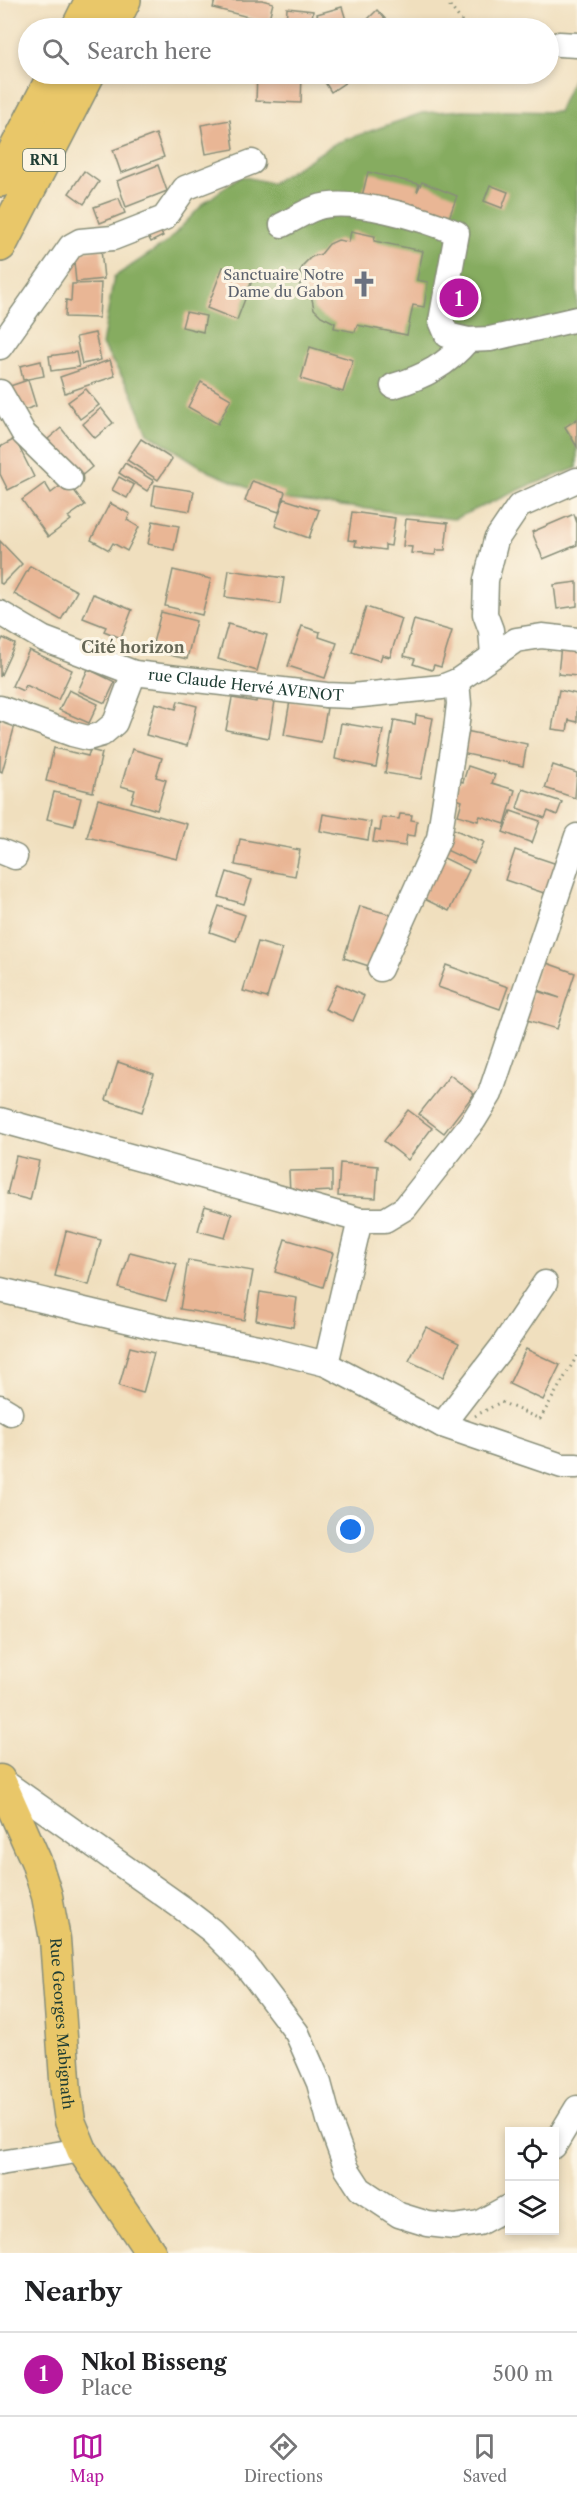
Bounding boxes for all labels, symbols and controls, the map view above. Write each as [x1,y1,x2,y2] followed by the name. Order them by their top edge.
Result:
[18,18,559,84] search box
[39,35,72,68] icon: search
[87,38,212,65] text: Search here
[23,149,65,171] road number: RN1
[223,265,345,301] place label: Sanctuaire Notre Dame du Gabon
[349,269,379,299] church icon: Sanctuaire Notre Dame du Gabon
[440,276,478,320] pin: 1
[81,637,185,657] district label: Cité horizon
[147,665,345,705] street label: rue Claude Hervé AVENOT
[336,1515,365,1544] your location
[46,1937,78,2111] street label: Rue Georges Mabignath
[505,2127,559,2235] map controls
[505,2127,559,2181] button: locate
[505,2181,559,2235] button: layers
[24,2276,122,2308] text: Nearby
[81,2349,227,2376] text: Nkol Bisseng
[39,2362,48,2386] text: 1
[493,2362,553,2386] text: 500 m
[81,2376,132,2400] text: Place
[70,2430,104,2486] tab: Map
[244,2430,323,2486] tab: Directions
[463,2430,507,2486] tab: Saved

